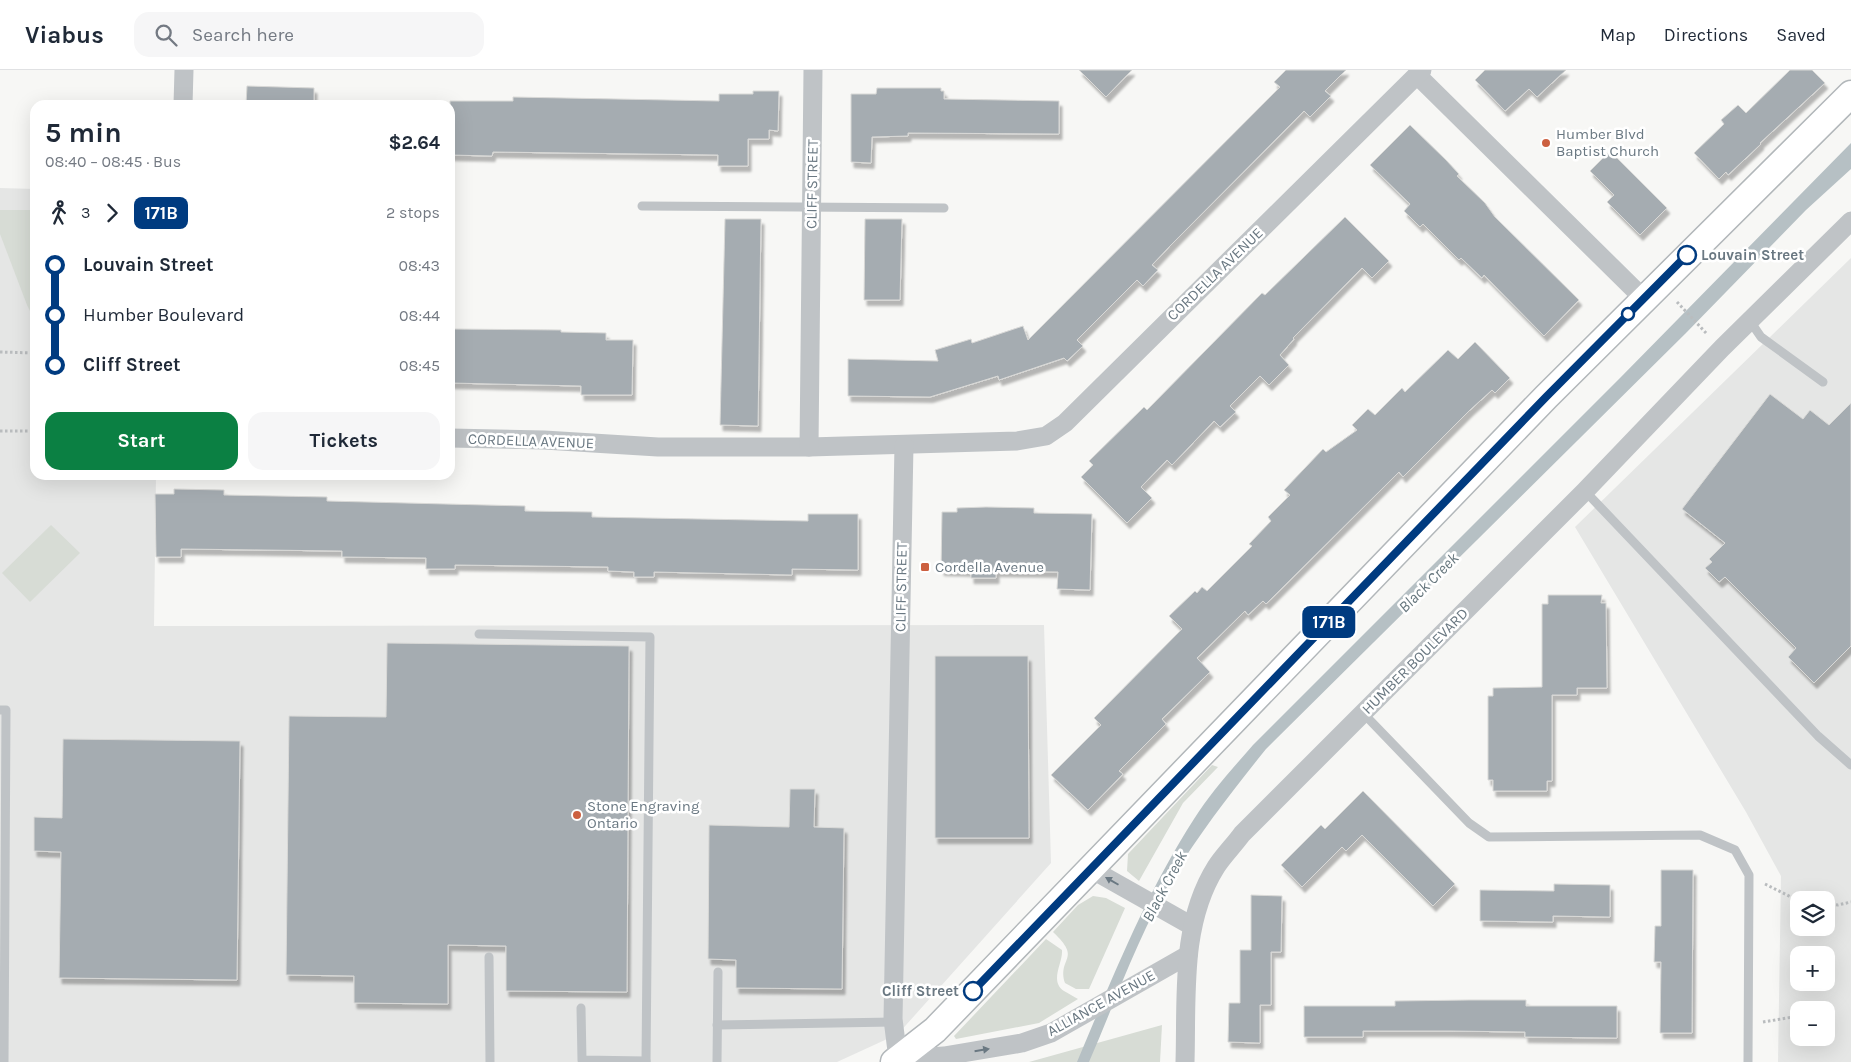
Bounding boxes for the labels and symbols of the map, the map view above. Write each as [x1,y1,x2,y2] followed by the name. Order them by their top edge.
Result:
[1556,125,1659,160] place label: Humber Blvd Baptist Church
[1540,137,1552,149] marker: Humber Blvd Baptist Church
[802,138,822,229] street label: CLIFF STREET
[1163,224,1267,324] street label: CORDELLA AVENUE
[1677,245,1697,265] marker: Louvain Street
[1701,246,1804,264] place label: Louvain Street
[1621,307,1635,321] unlabelled marker
[468,430,594,452] street label: CORDELLA AVENUE
[891,541,911,632] street label: CLIFF STREET
[1394,548,1463,616] water label: Black Creek
[935,558,1044,576] place label: Cordella Avenue
[919,561,931,573] marker: Cordella Avenue
[1358,604,1472,718] street label: HUMBER BOULEVARD
[1294,606,1364,638] line badge: 171B
[587,797,700,832] place label: Stone Engraving Ontario
[571,809,583,821] marker: Stone Engraving Ontario
[1138,847,1191,925] water label: Black Creek
[1105,876,1118,885] one-way arrow
[1044,966,1158,1040] street label: ALLIANCE AVENUE
[963,981,983,1001] marker: Cliff Street
[882,982,959,1000] place label: Cliff Street
[974,1046,990,1054] one-way arrow

